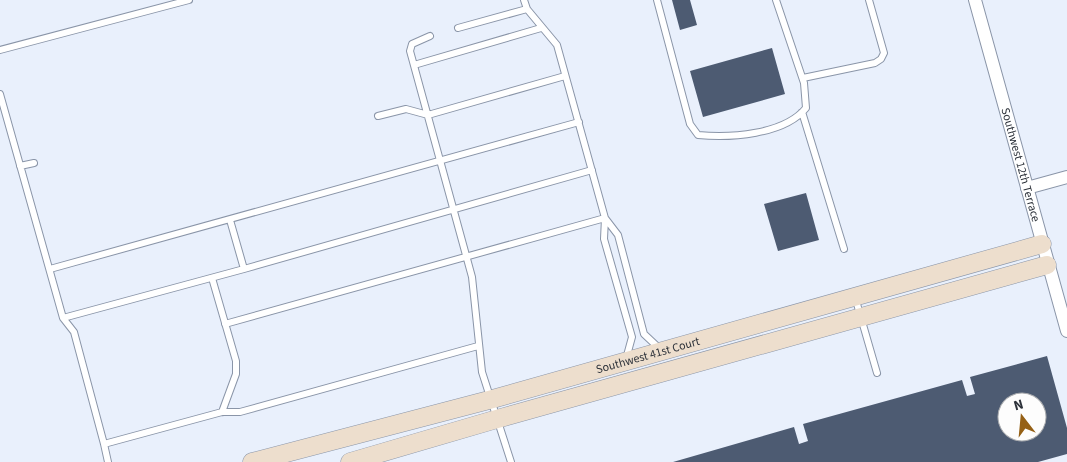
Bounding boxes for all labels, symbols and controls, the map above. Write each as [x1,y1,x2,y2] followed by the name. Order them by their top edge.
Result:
[997,106,1045,224] street label: Southwest 12th Terrace
[594,332,702,378] street label: Southwest 41st Court
[997,392,1047,442] north arrow
[1011,395,1026,416] text: N

